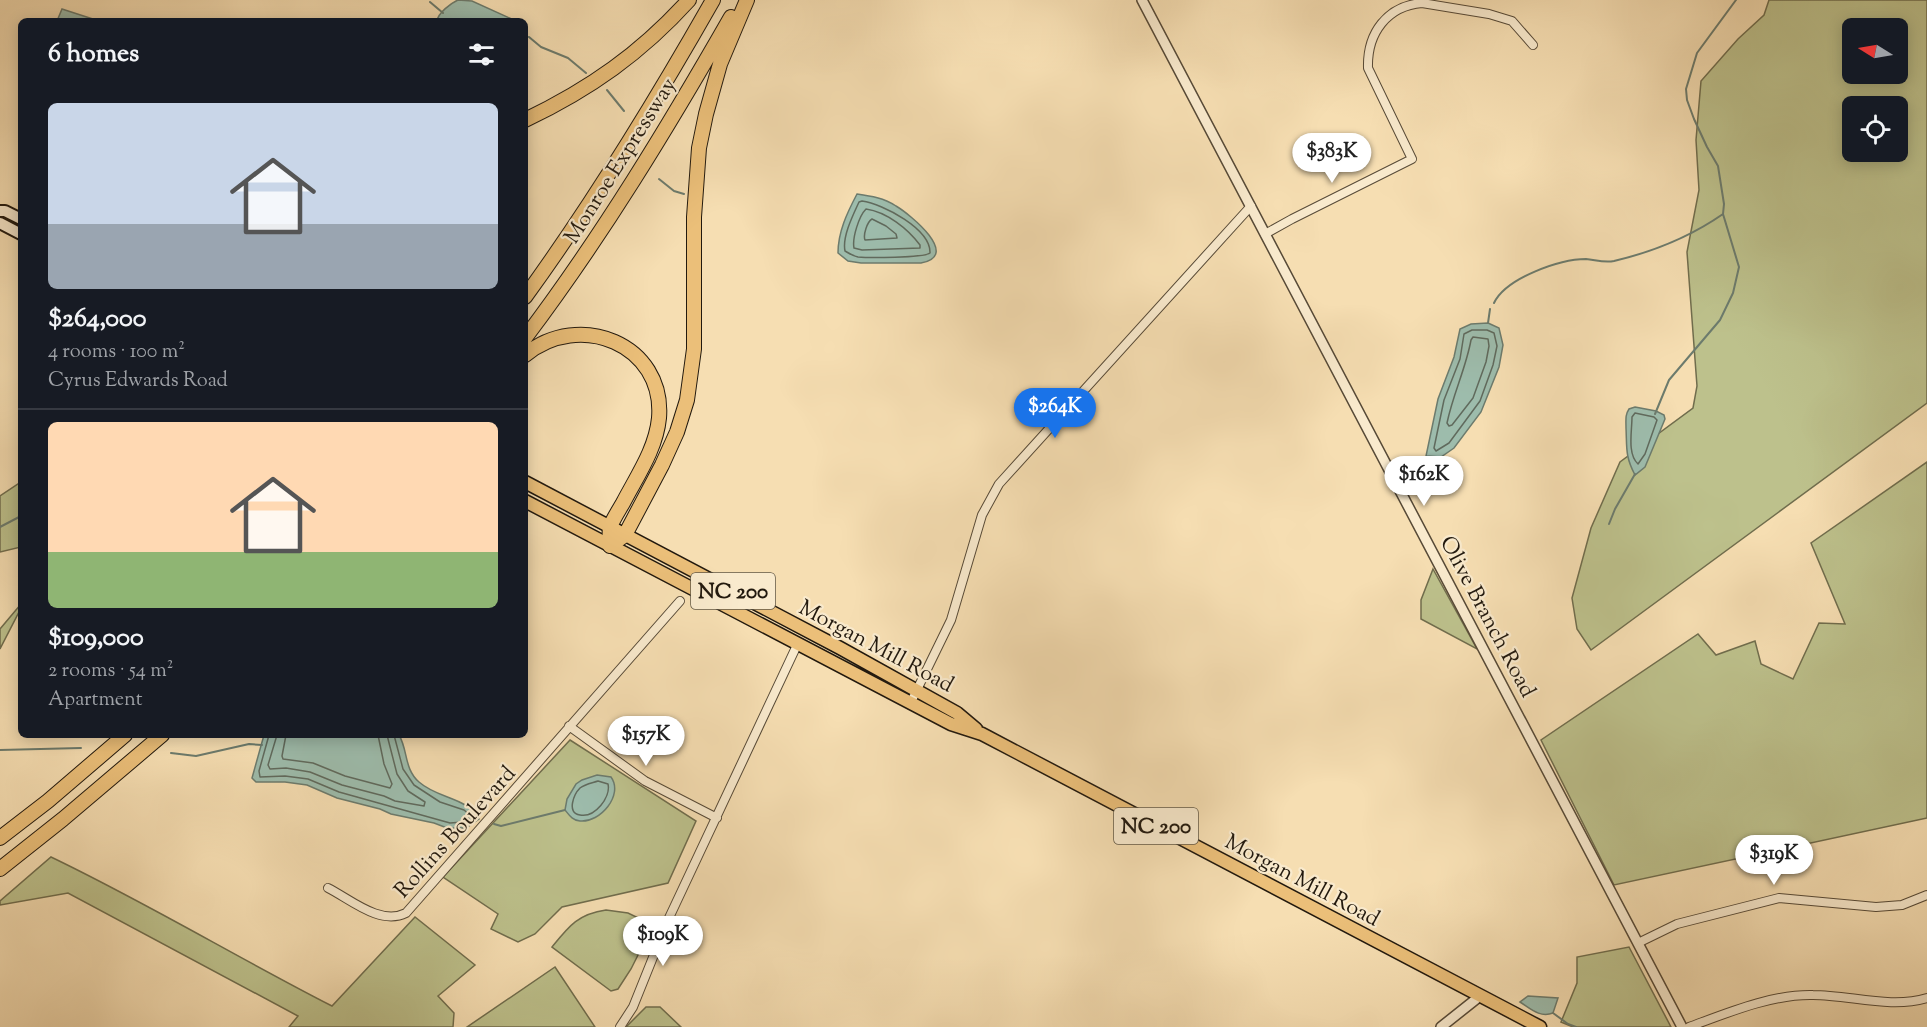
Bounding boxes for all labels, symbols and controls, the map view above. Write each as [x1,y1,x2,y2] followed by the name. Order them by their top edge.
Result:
[1842,18,1908,84] north arrow
[1842,18,1908,162] map controls
[48,36,139,73] text: 6 homes
[465,38,498,71] icon: filters
[558,72,686,251] street label: Monroe Expressway
[1842,96,1908,162] button: locate
[1290,133,1374,184] pin: $383K
[1306,138,1358,167] text: $383K
[219,142,327,250] icon: home
[48,301,147,338] text: $264,000
[48,338,185,367] text: 4 rooms · 100 m²
[48,367,228,396] text: Cyrus Edwards Road
[1013,388,1097,439] pin: $264K
[1028,393,1082,422] text: $264K
[1382,456,1466,507] pin: $162K
[219,461,327,569] icon: home
[1398,461,1450,490] text: $162K
[1430,531,1542,704] street label: Olive Branch Road
[691,573,775,609] road number: NC 200
[792,593,959,702] street label: Morgan Mill Road
[48,620,144,657] text: $109,000
[48,657,173,686] text: 2 rooms · 54 m²
[48,686,143,715] text: Apartment
[604,716,688,767] pin: $157K
[622,721,670,750] text: $157K
[388,760,524,906] street label: Rollins Boulevard
[1114,808,1198,844] road number: NC 200
[1218,827,1385,936] street label: Morgan Mill Road
[1732,835,1816,886] pin: $319K
[1749,840,1799,869] text: $319K
[621,916,705,967] pin: $109K
[637,921,689,950] text: $109K

